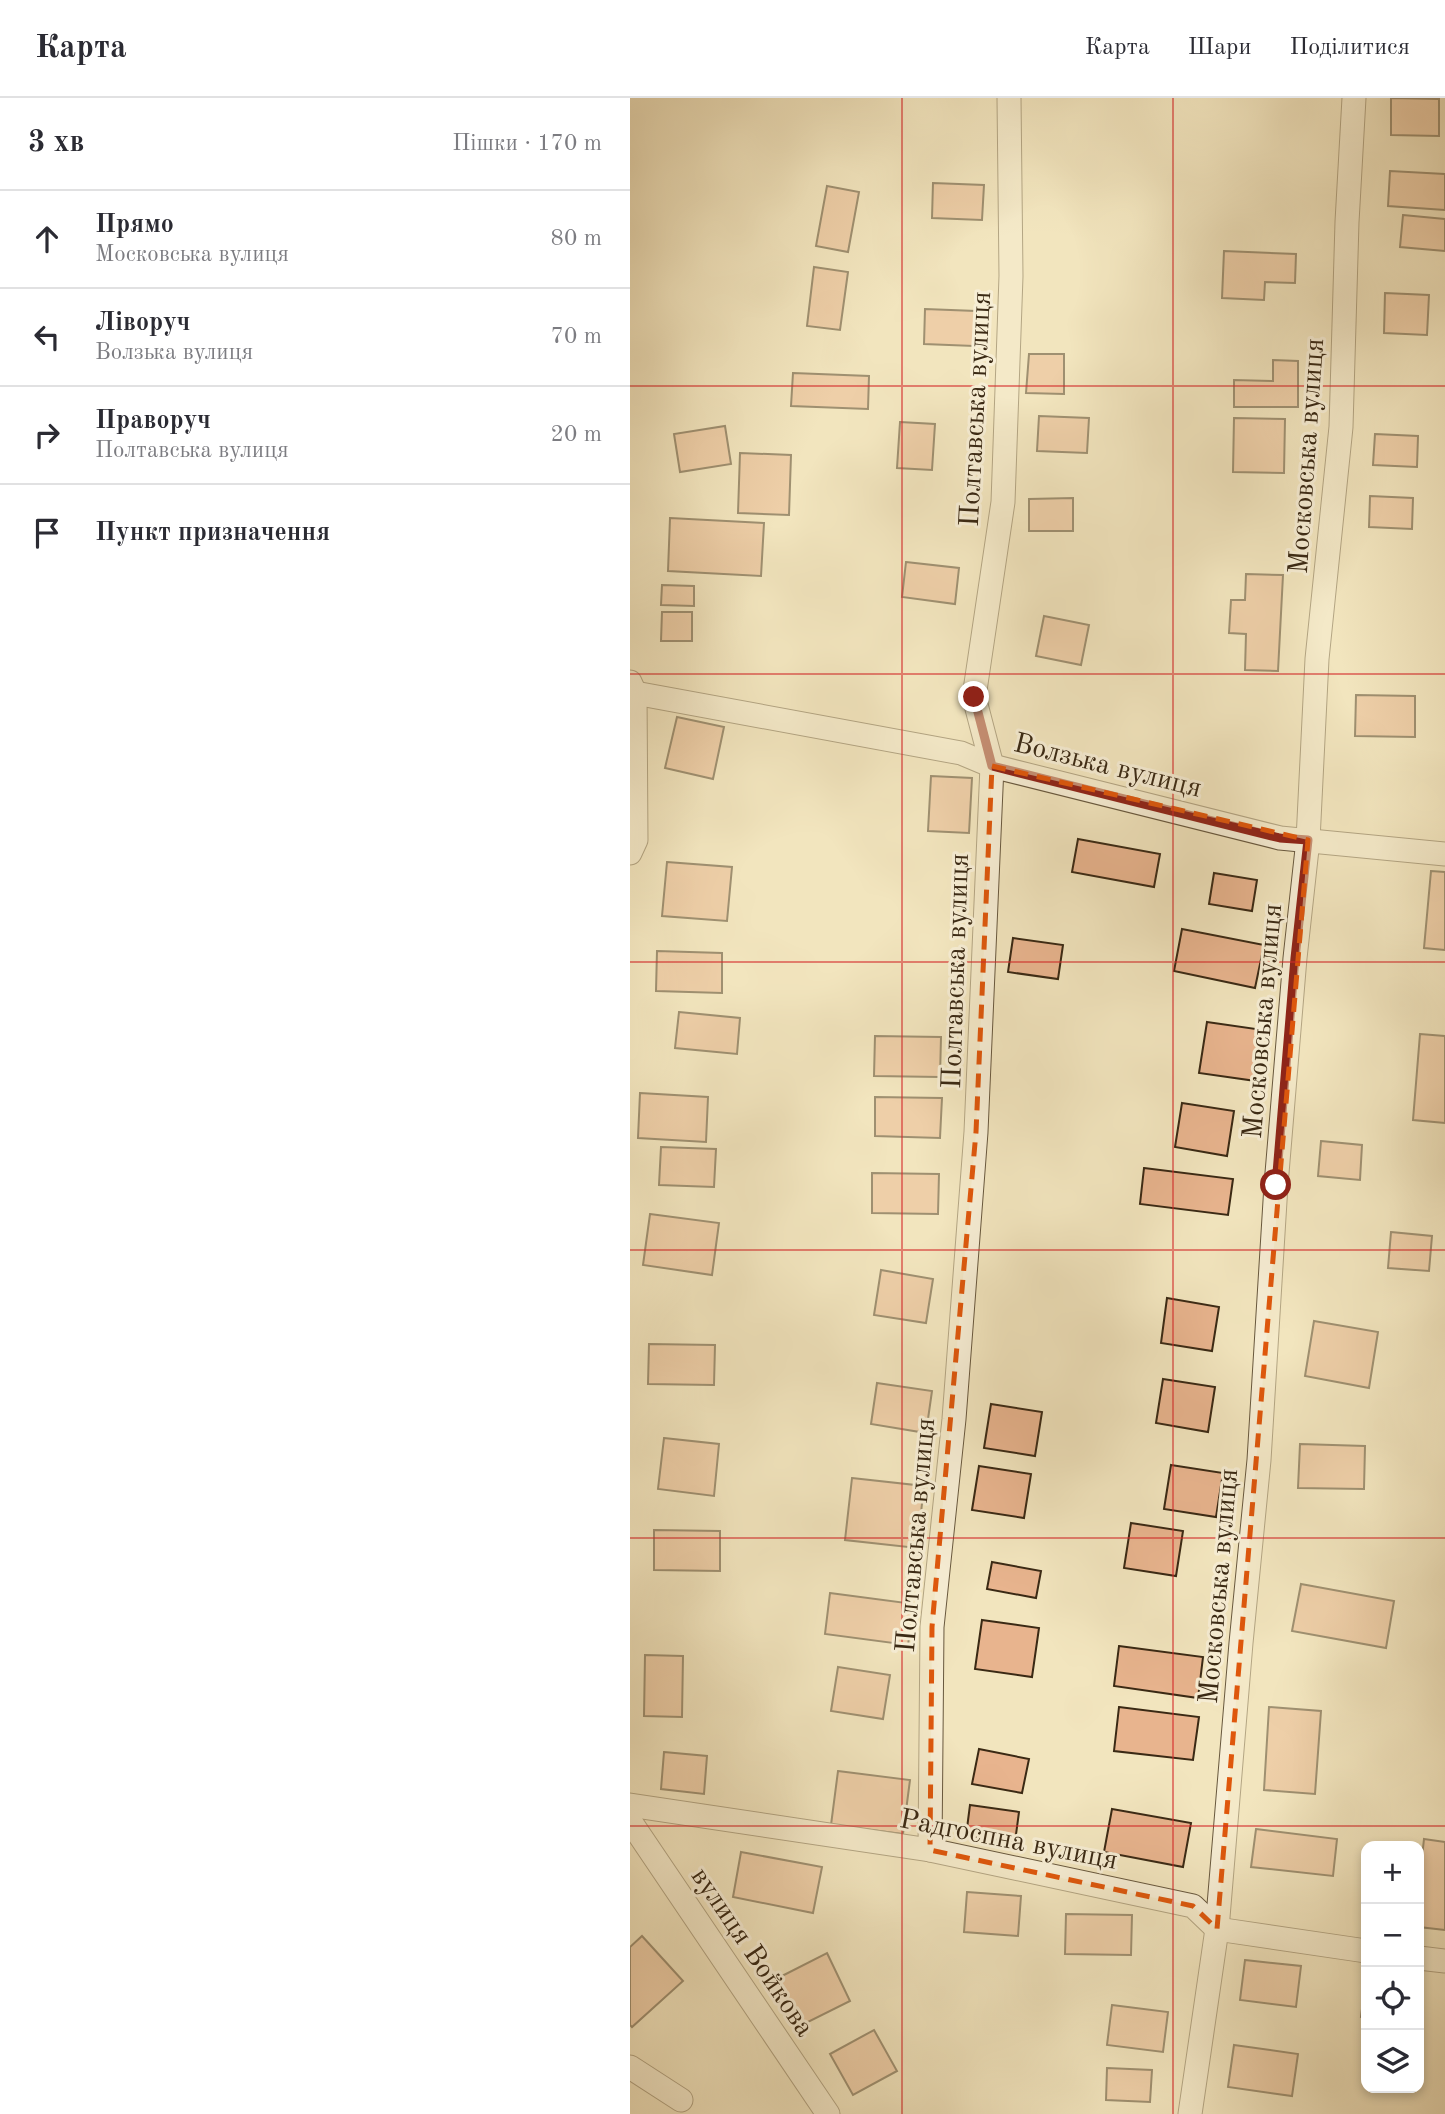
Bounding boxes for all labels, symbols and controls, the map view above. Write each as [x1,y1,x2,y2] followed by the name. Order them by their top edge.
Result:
[35,32,127,65] text: Карта
[1085,36,1150,60] text: Карта
[1188,36,1251,60] text: Шари
[1289,36,1410,60] text: Поділитися
[28,128,84,158] text: 3 хв
[452,132,602,155] text: Пішки · 170 m
[95,212,174,238] text: Прямо
[28,220,66,258] icon: ahead
[551,227,602,250] text: 80 m
[95,243,289,266] text: Московська вулиця
[957,291,997,528] street label: Полтавська вулиця
[95,310,190,336] text: Ліворуч
[28,318,66,356] icon: left
[551,325,602,348] text: 70 m
[1286,337,1330,575] street label: Московська вулиця
[95,341,253,364] text: Волзька вулиця
[95,408,211,434] text: Праворуч
[28,416,66,454] icon: right
[551,423,602,446] text: 20 m
[95,439,289,462] text: Полтавська вулиця
[28,514,66,552] icon: arrive
[95,520,330,546] text: Пункт призначення
[958,681,989,712] route end
[1010,730,1204,804] street label: Волзька вулиця
[939,853,975,1089] street label: Полтавська вулиця
[1240,902,1288,1140] street label: Московська вулиця
[1260,1169,1291,1200] route start
[893,1417,941,1654] street label: Полтавська вулиця
[1196,1467,1244,1705] street label: Московська вулиця
[897,1806,1120,1876] street label: Радгоспна вулиця
[1361,1841,1424,2093] map controls
[1361,1841,1424,1904] button: +
[685,1863,818,2042] street label: вулиця Войкова
[1361,1904,1424,1967] button: −
[1361,1967,1424,2030] button: locate
[1361,2030,1424,2093] button: layers

